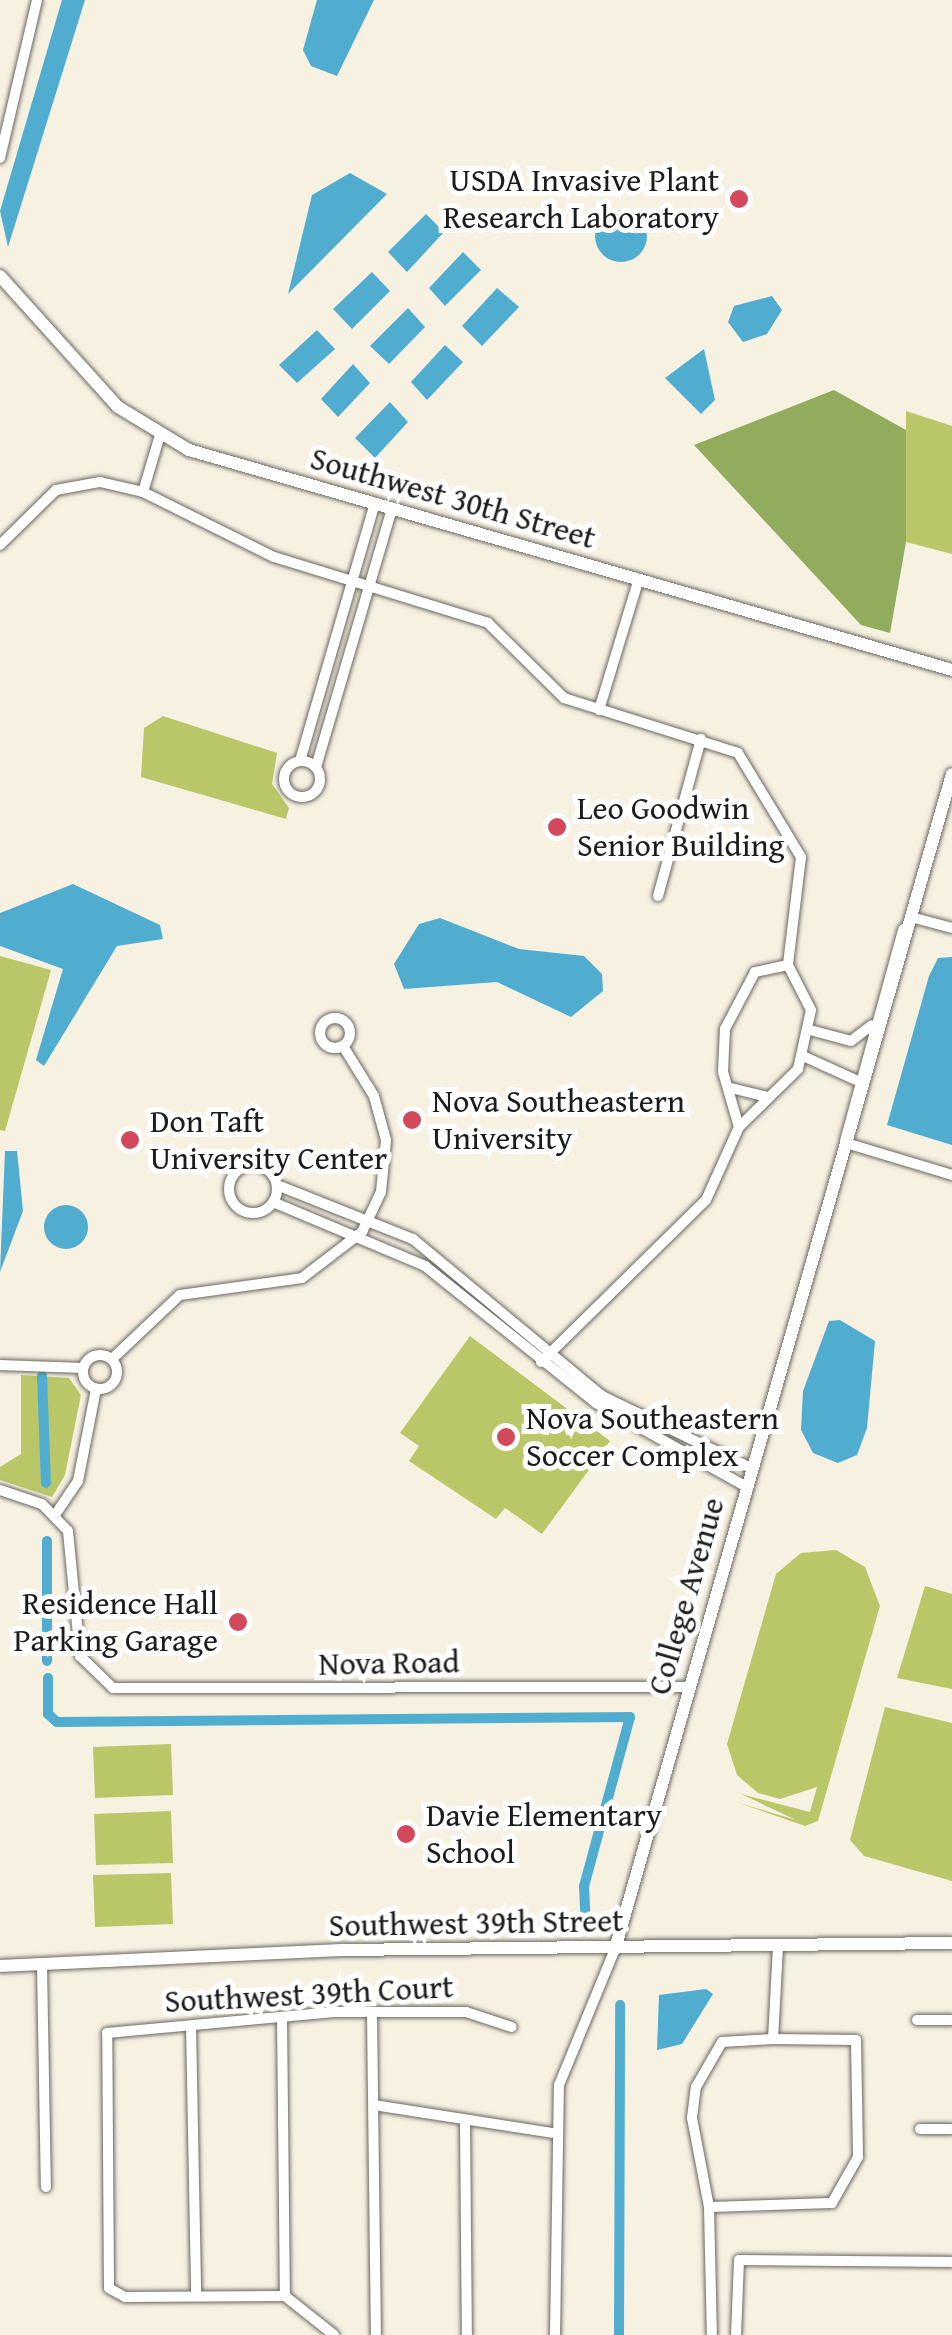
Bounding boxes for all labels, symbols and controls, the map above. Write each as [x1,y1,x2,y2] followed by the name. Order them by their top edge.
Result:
[443,162,719,237] place label: USDA Invasive Plant Research Laboratory
[728,188,750,210] marker: USDA Invasive Plant Research Laboratory
[306,439,600,557] street label: Southwest 30th Street
[577,790,785,865] place label: Leo Goodwin Senior Building
[546,816,568,838] marker: Leo Goodwin Senior Building
[432,1083,685,1158] place label: Nova Southeastern University
[150,1103,387,1178] place label: Don Taft University Center
[401,1109,423,1131] marker: Nova Southeastern University
[119,1129,141,1151] marker: Don Taft University Center
[526,1400,779,1475] place label: Nova Southeastern Soccer Complex
[495,1426,517,1448] marker: Nova Southeastern Soccer Complex
[640,1493,732,1699] street label: College Avenue
[13,1585,218,1660] place label: Residence Hall Parking Garage
[227,1611,249,1633] marker: Residence Hall Parking Garage
[318,1643,460,1683] street label: Nova Road
[426,1797,662,1872] place label: Davie Elementary School
[395,1823,417,1845] marker: Davie Elementary School
[328,1901,624,1945] street label: Southwest 39th Street
[164,1967,454,2021] street label: Southwest 39th Court

